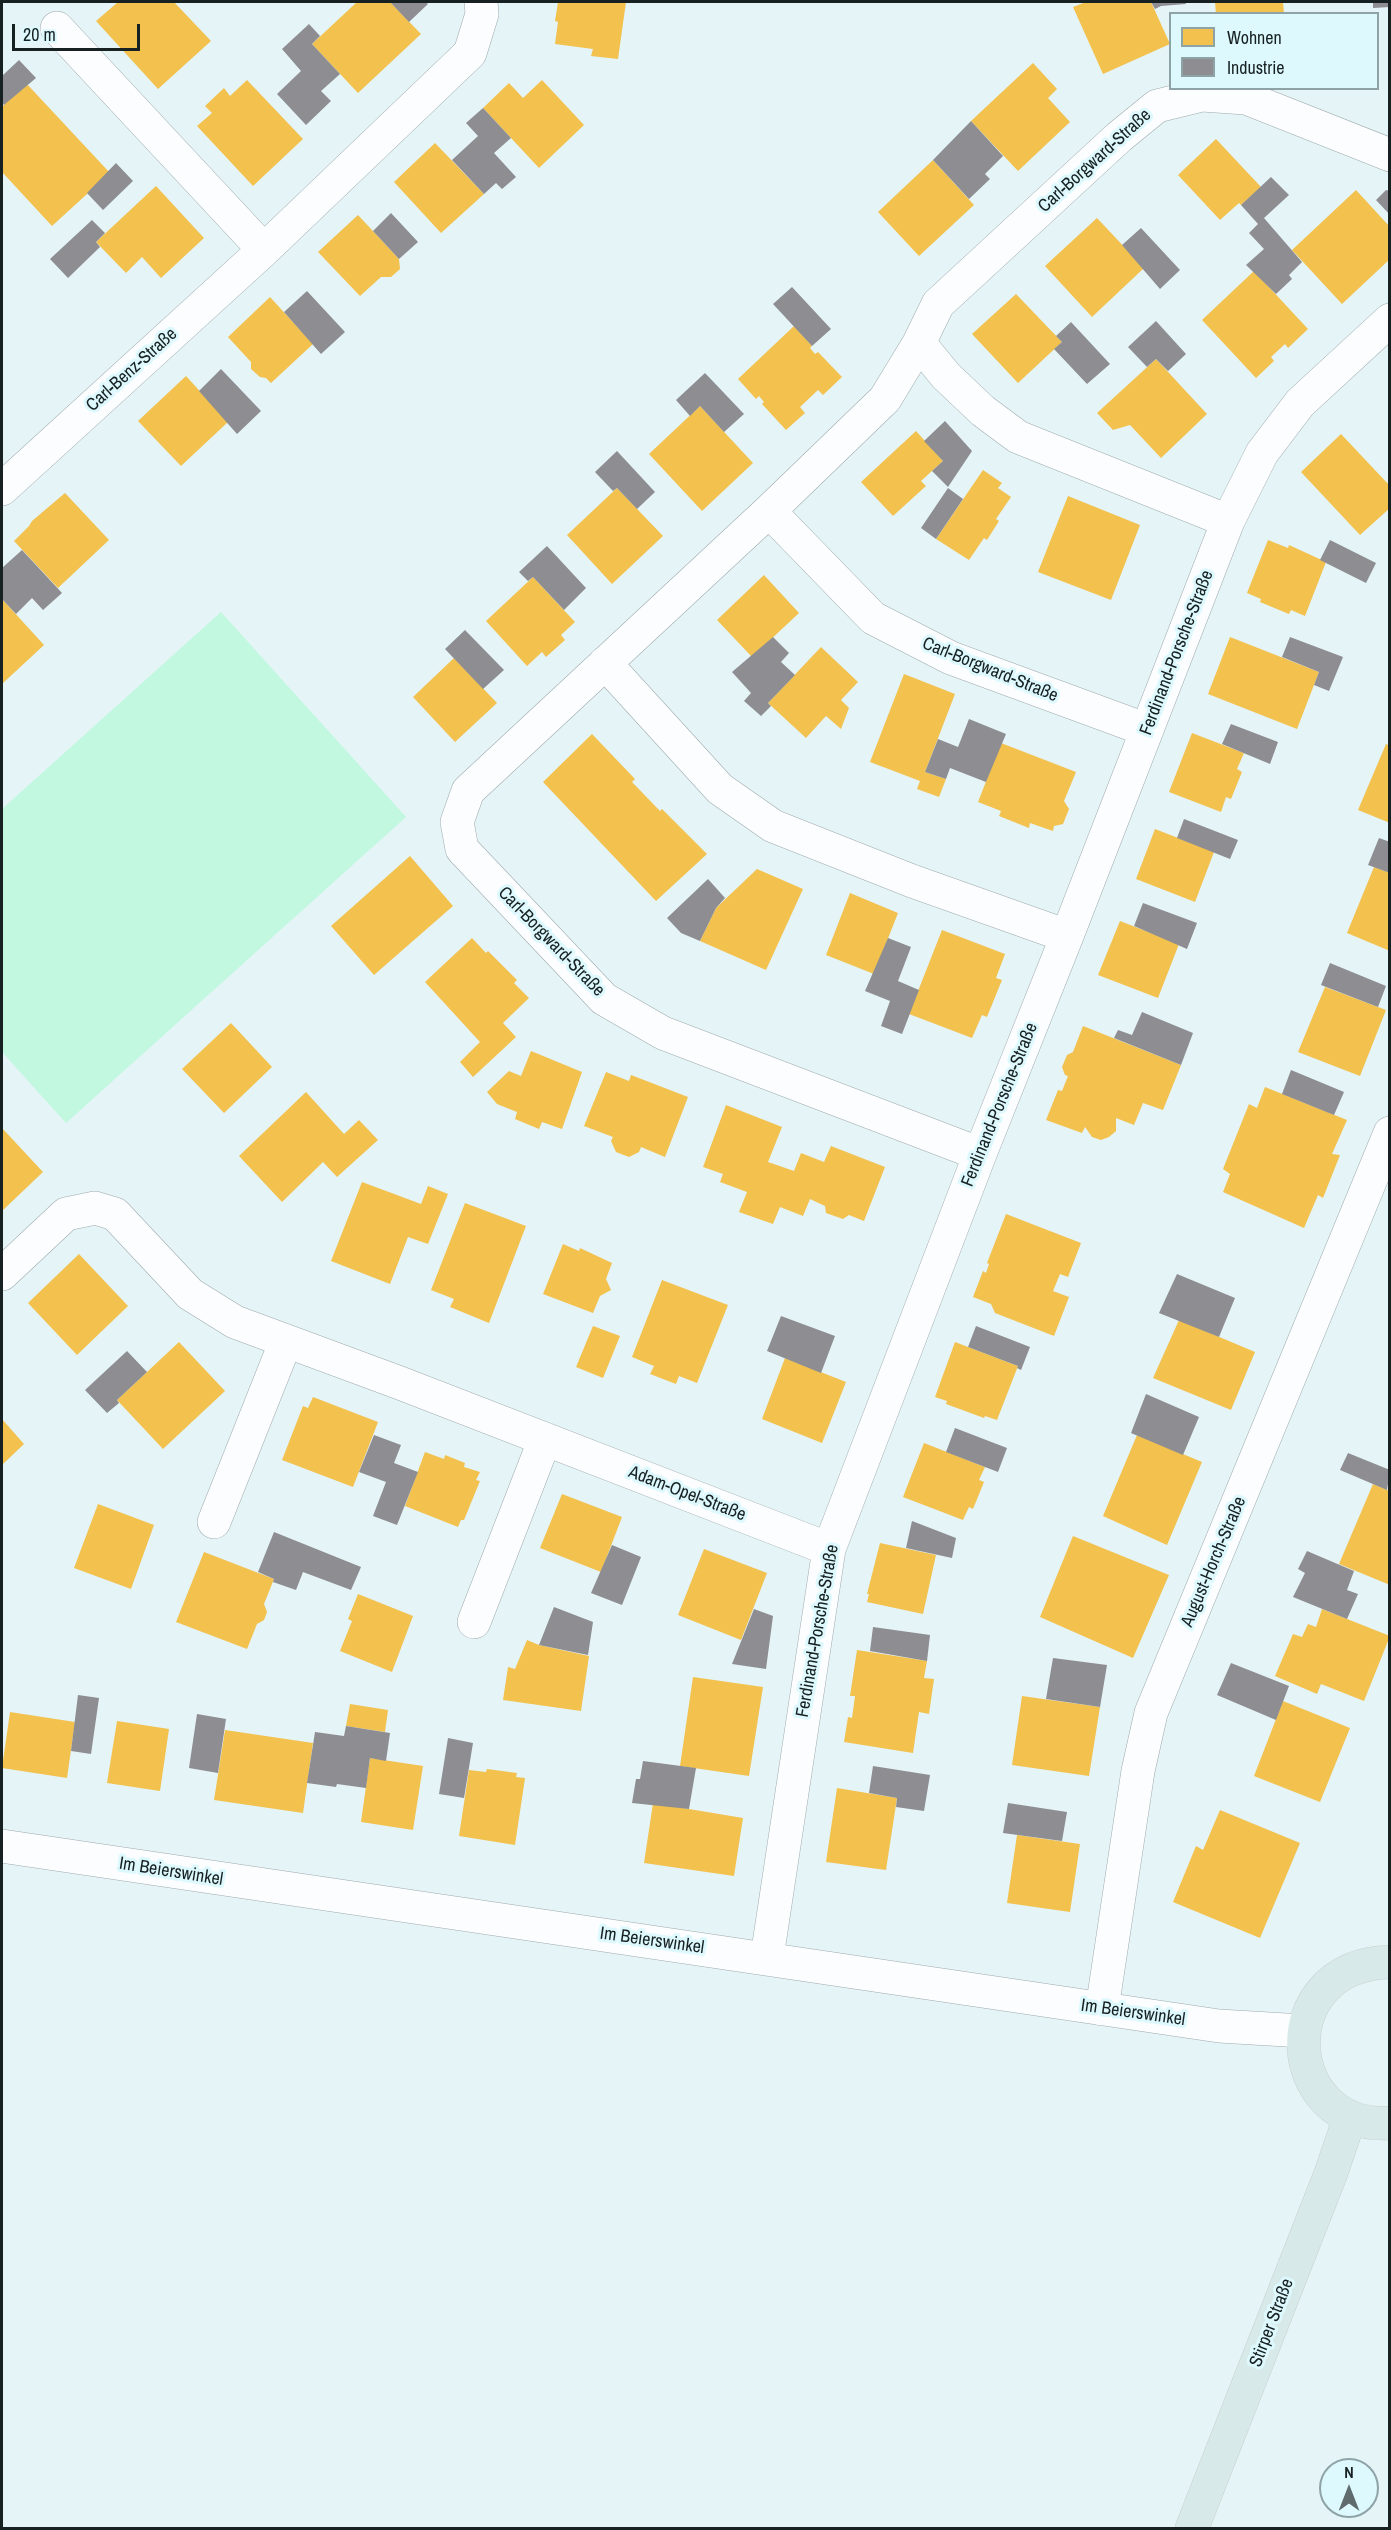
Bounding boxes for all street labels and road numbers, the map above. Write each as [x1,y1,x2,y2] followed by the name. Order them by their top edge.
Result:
[1034,105,1156,217] street label: Carl-Borgward-Straße
[82,324,182,416] street label: Carl-Benz-Straße
[1136,568,1218,738] street label: Ferdinand-Porsche-Straße
[919,633,1061,707] street label: Carl-Borgward-Straße
[493,883,609,1001] street label: Carl-Borgward-Straße
[957,1020,1043,1190] street label: Ferdinand-Porsche-Straße
[625,1462,749,1526] street label: Adam-Opel-Straße
[1177,1494,1251,1630] street label: August-Horch-Straße
[792,1543,844,1719] street label: Ferdinand-Porsche-Straße
[117,1853,225,1891] street label: Im Beierswinkel
[599,1923,705,1959] street label: Im Beierswinkel
[1080,1995,1186,2031] street label: Im Beierswinkel
[1245,2276,1299,2370] street label: Stirper Straße

